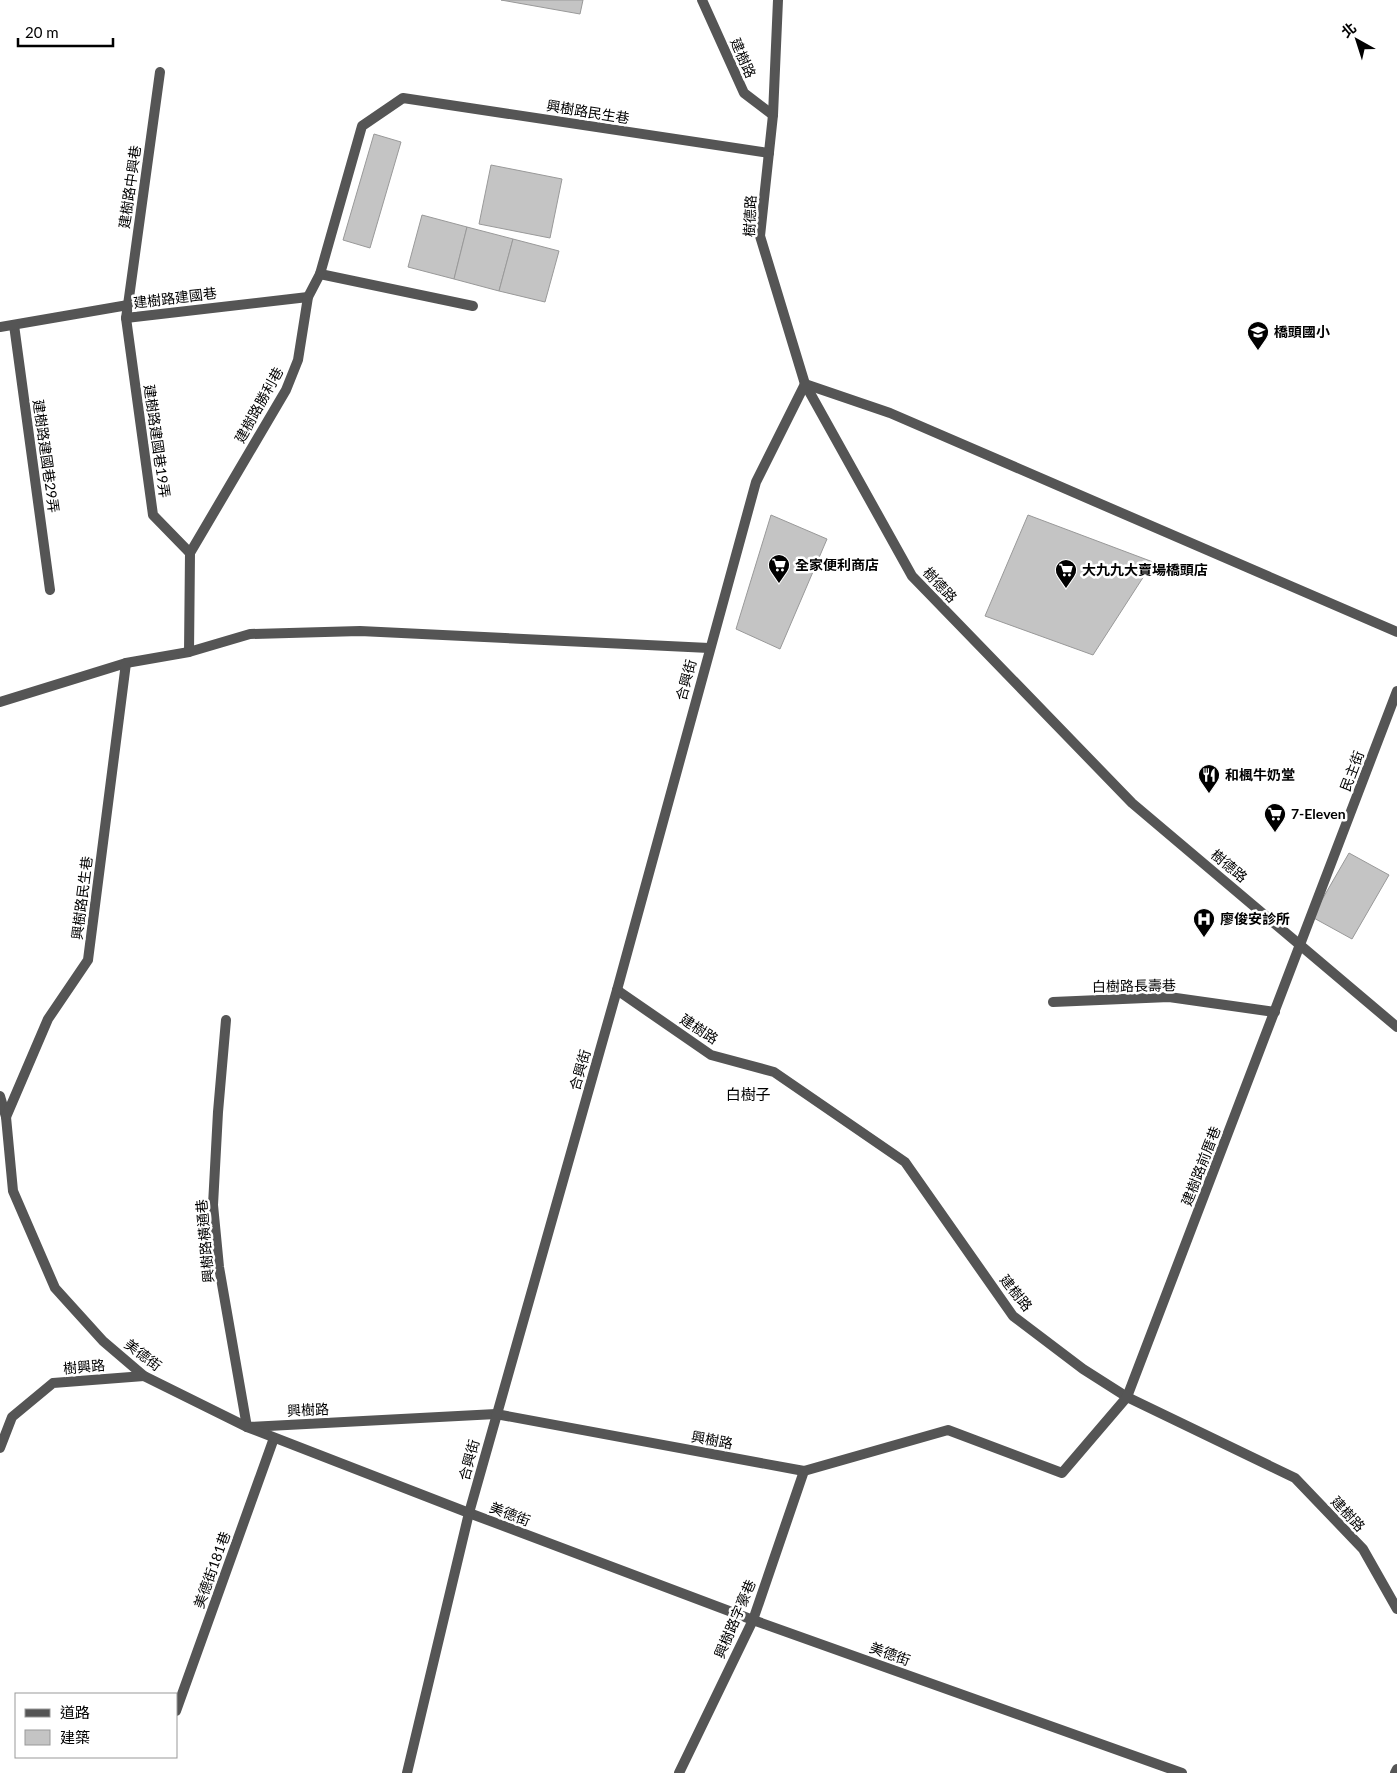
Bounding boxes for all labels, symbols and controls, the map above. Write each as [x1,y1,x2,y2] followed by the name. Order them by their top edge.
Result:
[18,15,112,47] scale bar
[1332,15,1382,65] north arrow
[1338,18,1359,41] text: 北
[25,23,59,41] text: 20 m
[727,35,760,80] street label: 建樹路
[545,97,631,126] street label: 興樹路民生巷
[115,144,144,230] street label: 建樹路中興巷
[740,195,759,237] street label: 樹德路
[132,284,218,311] street label: 建樹路建國巷
[1246,320,1270,351] school or university icon: 橋頭國小
[1274,323,1330,340] place label: 橋頭國小
[231,364,286,446] street label: 建樹路勝利巷
[141,383,174,499] street label: 建樹路建國巷19弄
[30,398,63,514] street label: 建樹路建國巷29弄
[767,553,791,584] supermarket icon: 全家便利商店
[795,556,879,573] place label: 全家便利商店
[1054,558,1078,589] supermarket icon: 大九九大賣場橋頭店
[1082,561,1208,578] place label: 大九九大賣場橋頭店
[920,564,961,606] street label: 樹德路
[672,657,699,702] street label: 合興街
[1336,748,1367,793] street label: 民主街
[1197,763,1221,794] restaurant icon: 和楓牛奶堂
[1225,766,1295,783] place label: 和楓牛奶堂
[1263,802,1287,833] supermarket icon: 7-Eleven
[1291,805,1346,822] place label: 7-Eleven
[1208,846,1251,886] street label: 樹德路
[68,855,95,941] street label: 興樹路民生巷
[1192,907,1216,938] hospital icon: 廖俊安診所
[1220,910,1290,927] place label: 廖俊安診所
[1092,976,1176,995] street label: 白樹路長壽巷
[677,1010,722,1047] street label: 建樹路
[566,1047,593,1092] street label: 合興街
[725,1085,771,1103] district label: 白樹子
[1178,1124,1224,1208] street label: 建樹路前厝巷
[192,1198,217,1284] street label: 興樹路橫通巷
[997,1271,1036,1314] street label: 建樹路
[121,1335,165,1374] street label: 美德街
[62,1356,106,1377] street label: 樹興路
[287,1400,329,1419] street label: 興樹路
[690,1427,734,1452] street label: 興樹路
[455,1437,482,1482] street label: 合興街
[1328,1493,1369,1535] street label: 建樹路
[488,1498,533,1529] street label: 美德街
[190,1529,233,1611] street label: 美德街181巷
[710,1577,759,1661] street label: 興樹路字豪巷
[868,1638,913,1669] street label: 美德街
[15,1693,178,1758] legend
[60,1703,90,1721] text: 道路
[60,1728,90,1746] text: 建築

